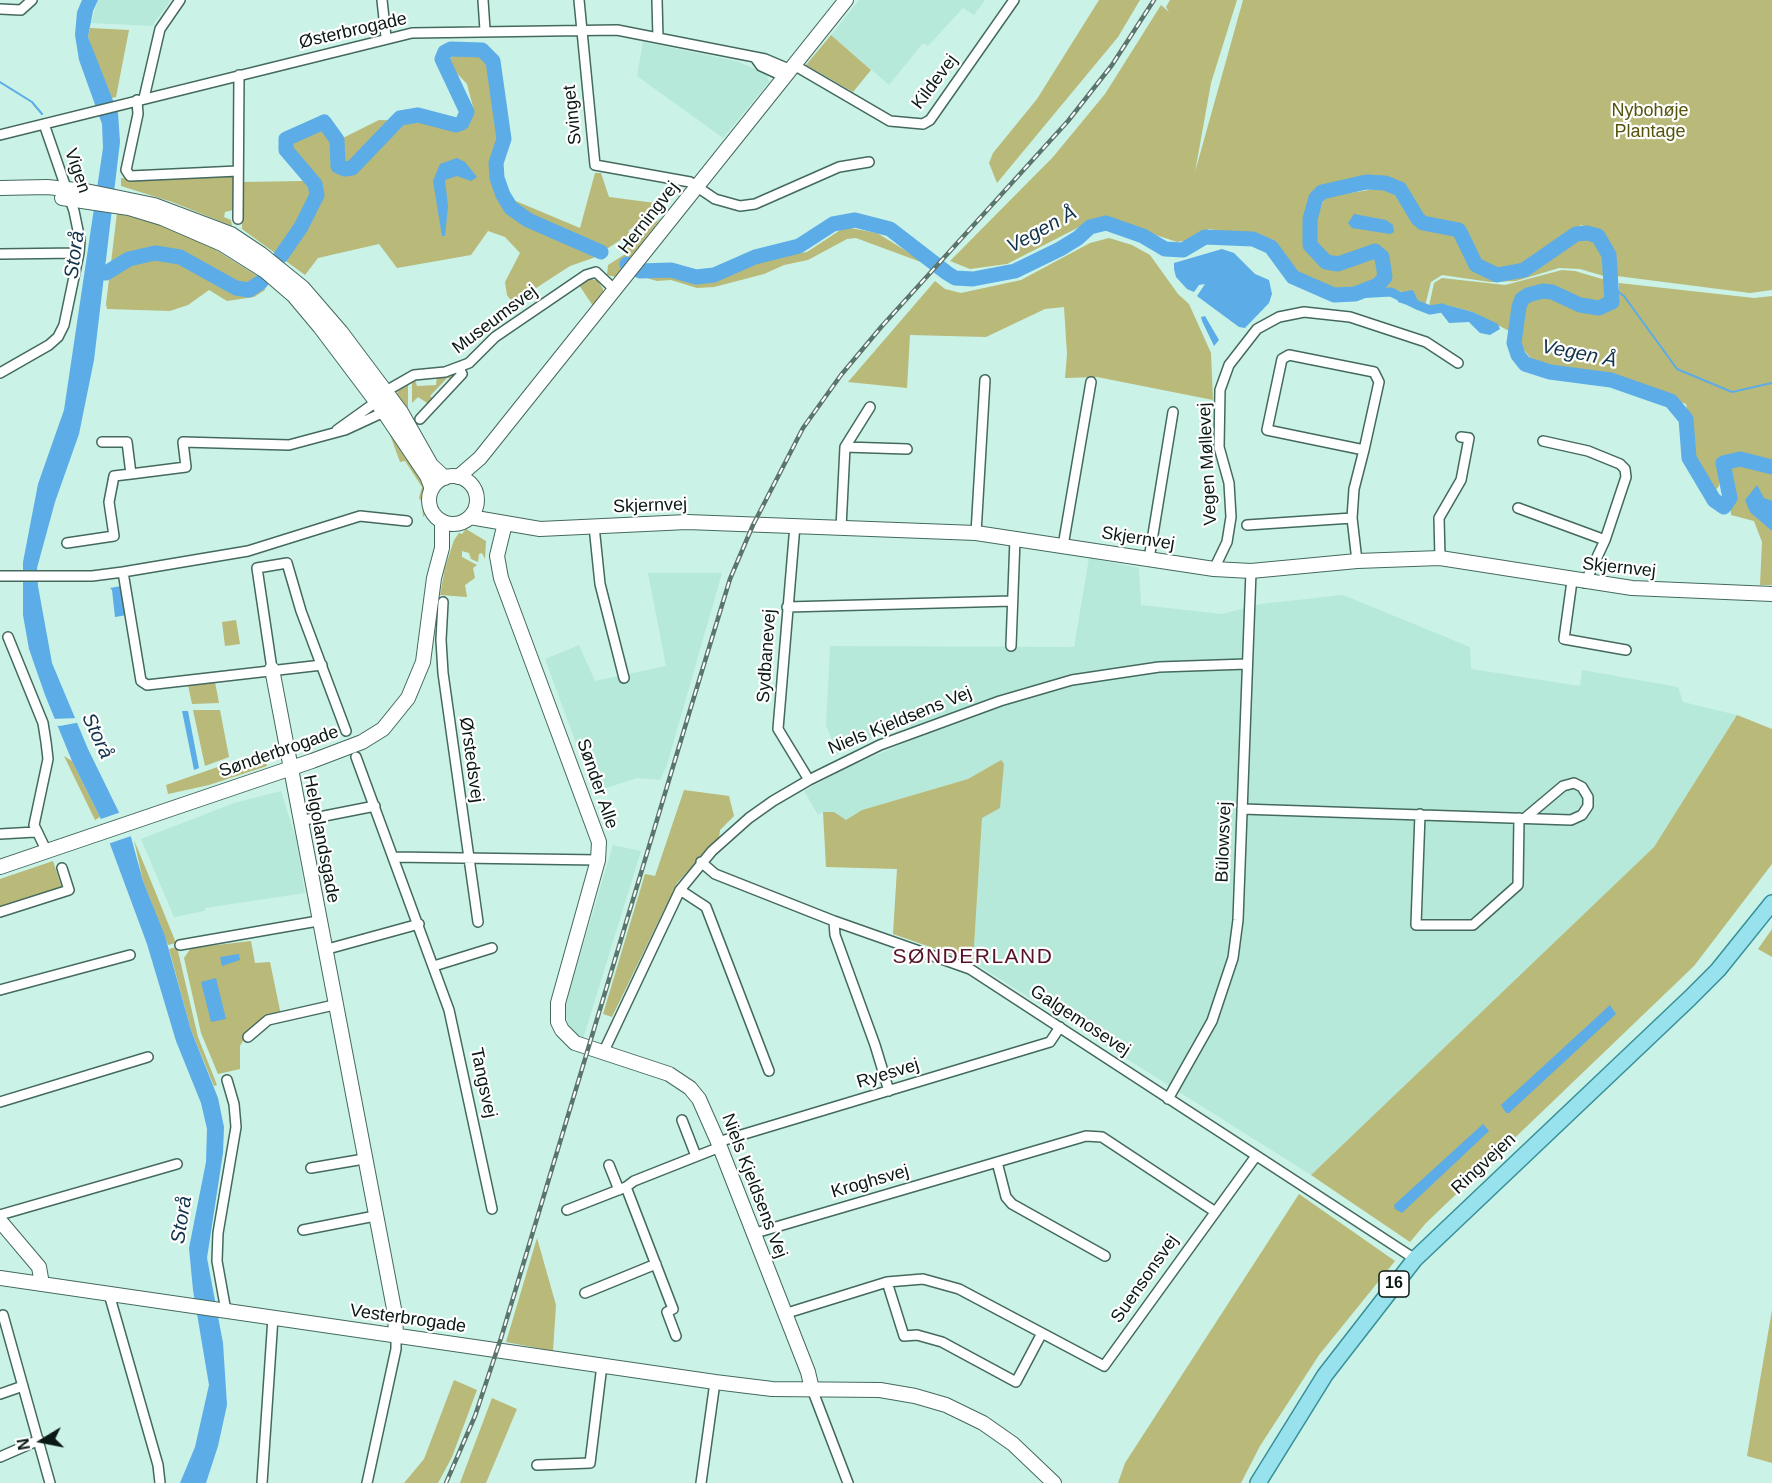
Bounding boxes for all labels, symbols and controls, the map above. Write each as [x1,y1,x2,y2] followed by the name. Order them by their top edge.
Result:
[297,8,409,54] street label: Østerbrogade
[907,50,963,114] street label: Kildevej
[559,84,587,146] street label: Svinget
[1611,100,1689,142] park label: Nybohøje Plantage
[59,146,95,196] street label: Vigen
[614,177,684,259] street label: Herningvej
[1003,201,1081,259] water label: Vegen Å
[60,230,90,280] water label: Storå
[448,281,542,359] street label: Museumsvej
[1539,335,1619,373] water label: Vegen Å
[1194,402,1222,526] street label: Vegen Møllevej
[613,494,687,518] street label: Skjernvej
[1100,523,1176,555] street label: Skjernvej
[1581,553,1657,583] street label: Skjernvej
[753,608,781,704] street label: Sydbanevej
[825,682,975,760] street label: Niels Kjeldsens Vej
[76,709,118,763] water label: Storå
[454,716,488,804] street label: Ørstedsvej
[216,721,342,783] street label: Sønderbrogade
[571,736,623,832] street label: Sønder Alle
[298,773,344,905] street label: Helgolandsgade
[1212,801,1236,883] street label: Bülowsvej
[893,944,1053,970] district label: SØNDERLAND
[1026,981,1134,1061] street label: Galgemosevej
[465,1046,501,1120] street label: Tangsvej
[854,1054,922,1094] street label: Ryesvej
[716,1111,792,1261] street label: Niels Kjeldsens Vej
[1447,1129,1521,1199] street label: Ringvejen
[829,1161,911,1203] street label: Kroghsvej
[166,1195,198,1245] water label: Storå
[1107,1231,1183,1327] street label: Suensonsvej
[1379,1271,1409,1297] road number: 16
[349,1300,467,1338] street label: Vesterbrogade
[12,1411,72,1471] north arrow
[14,1437,33,1451] text: N

